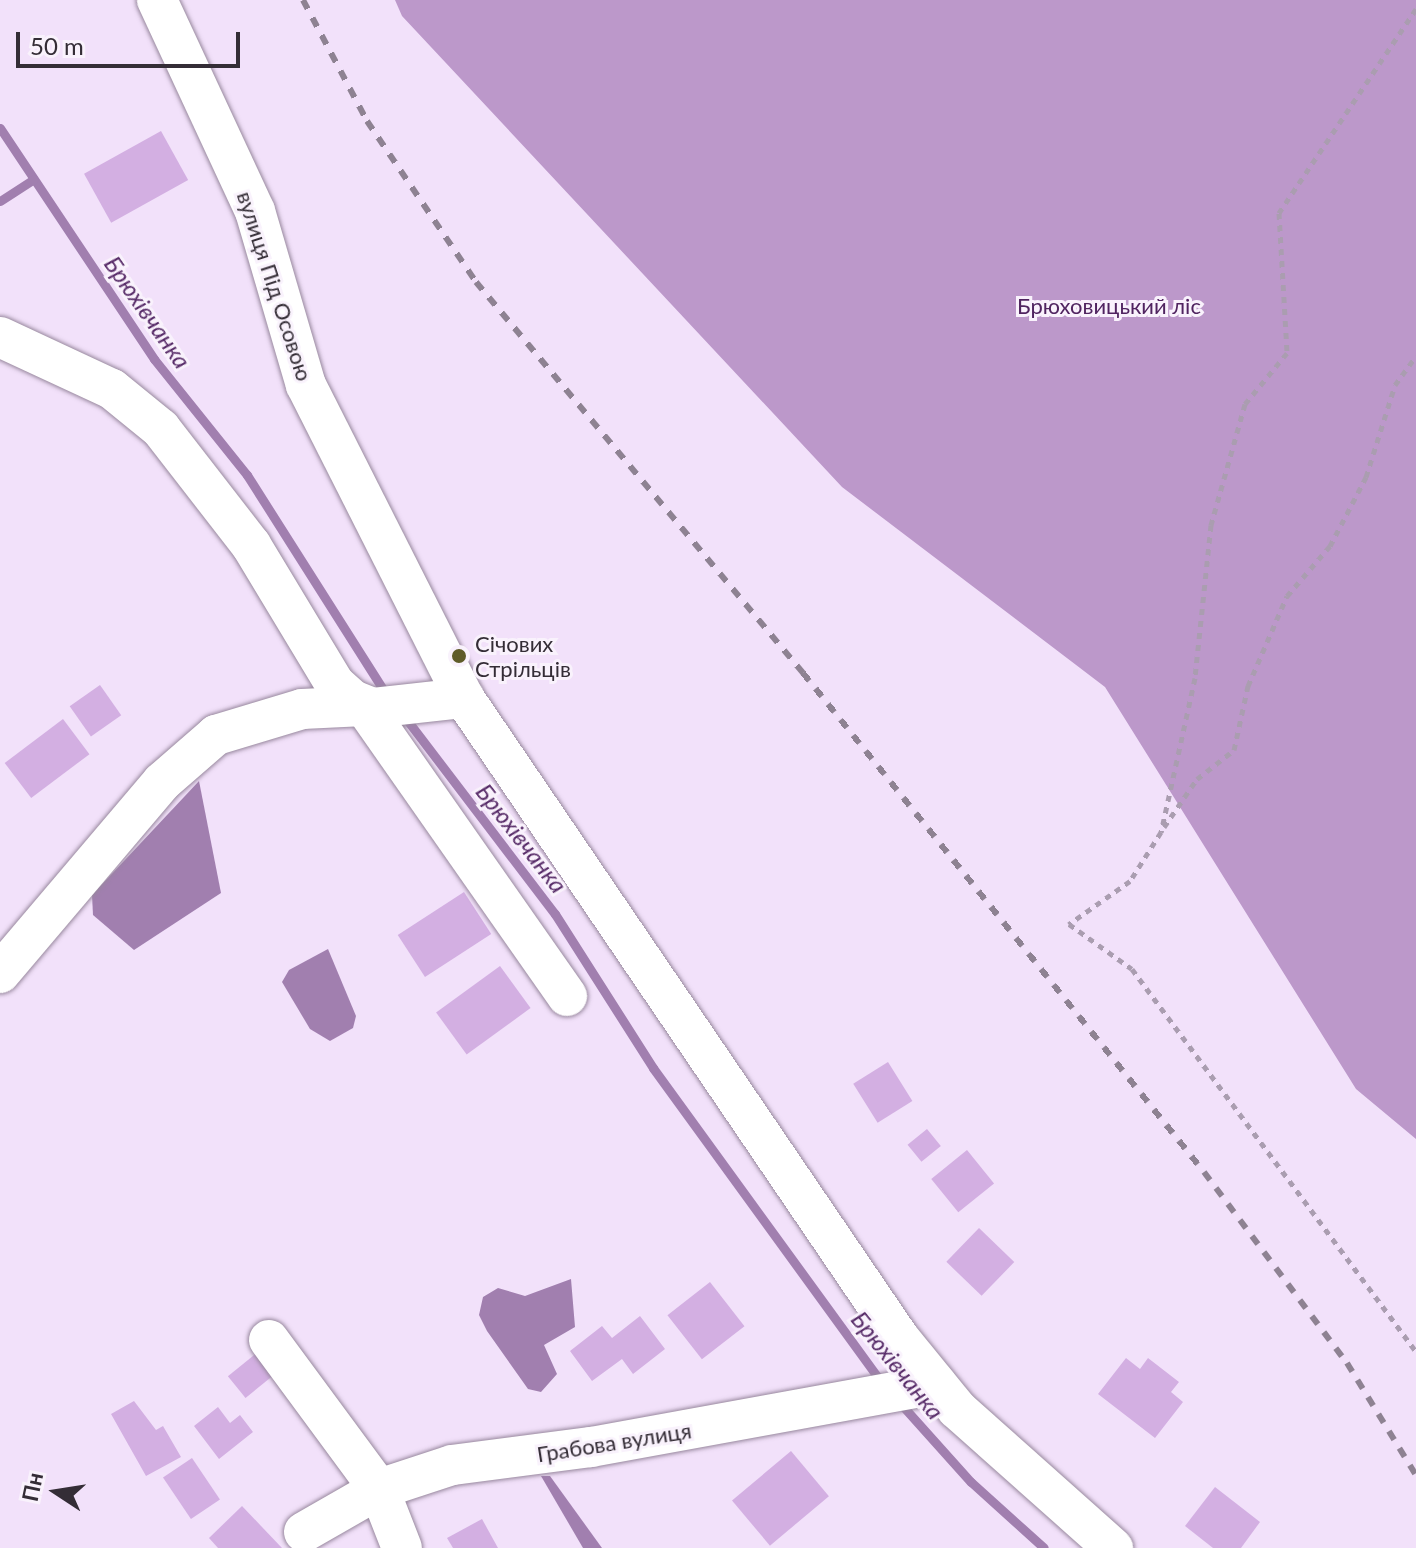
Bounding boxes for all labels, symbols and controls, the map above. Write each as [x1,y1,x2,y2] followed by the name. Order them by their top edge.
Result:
[20,16,244,66] scale bar
[30,31,84,60] text: 50 m
[232,188,318,384] street label: вулиця Під Осовою
[99,250,197,374] water label: Брюхівчанка
[1017,293,1201,319] park label: Брюховицький ліс
[475,630,571,682] place label: Січових Стрільців
[450,647,468,665] marker: Січових Стрільців
[470,778,574,898] water label: Брюхівчанка
[846,1305,950,1425] water label: Брюхівчанка
[535,1417,693,1467] street label: Грабова вулиця
[16,1452,96,1532] north arrow
[16,1470,48,1504] text: Пн

